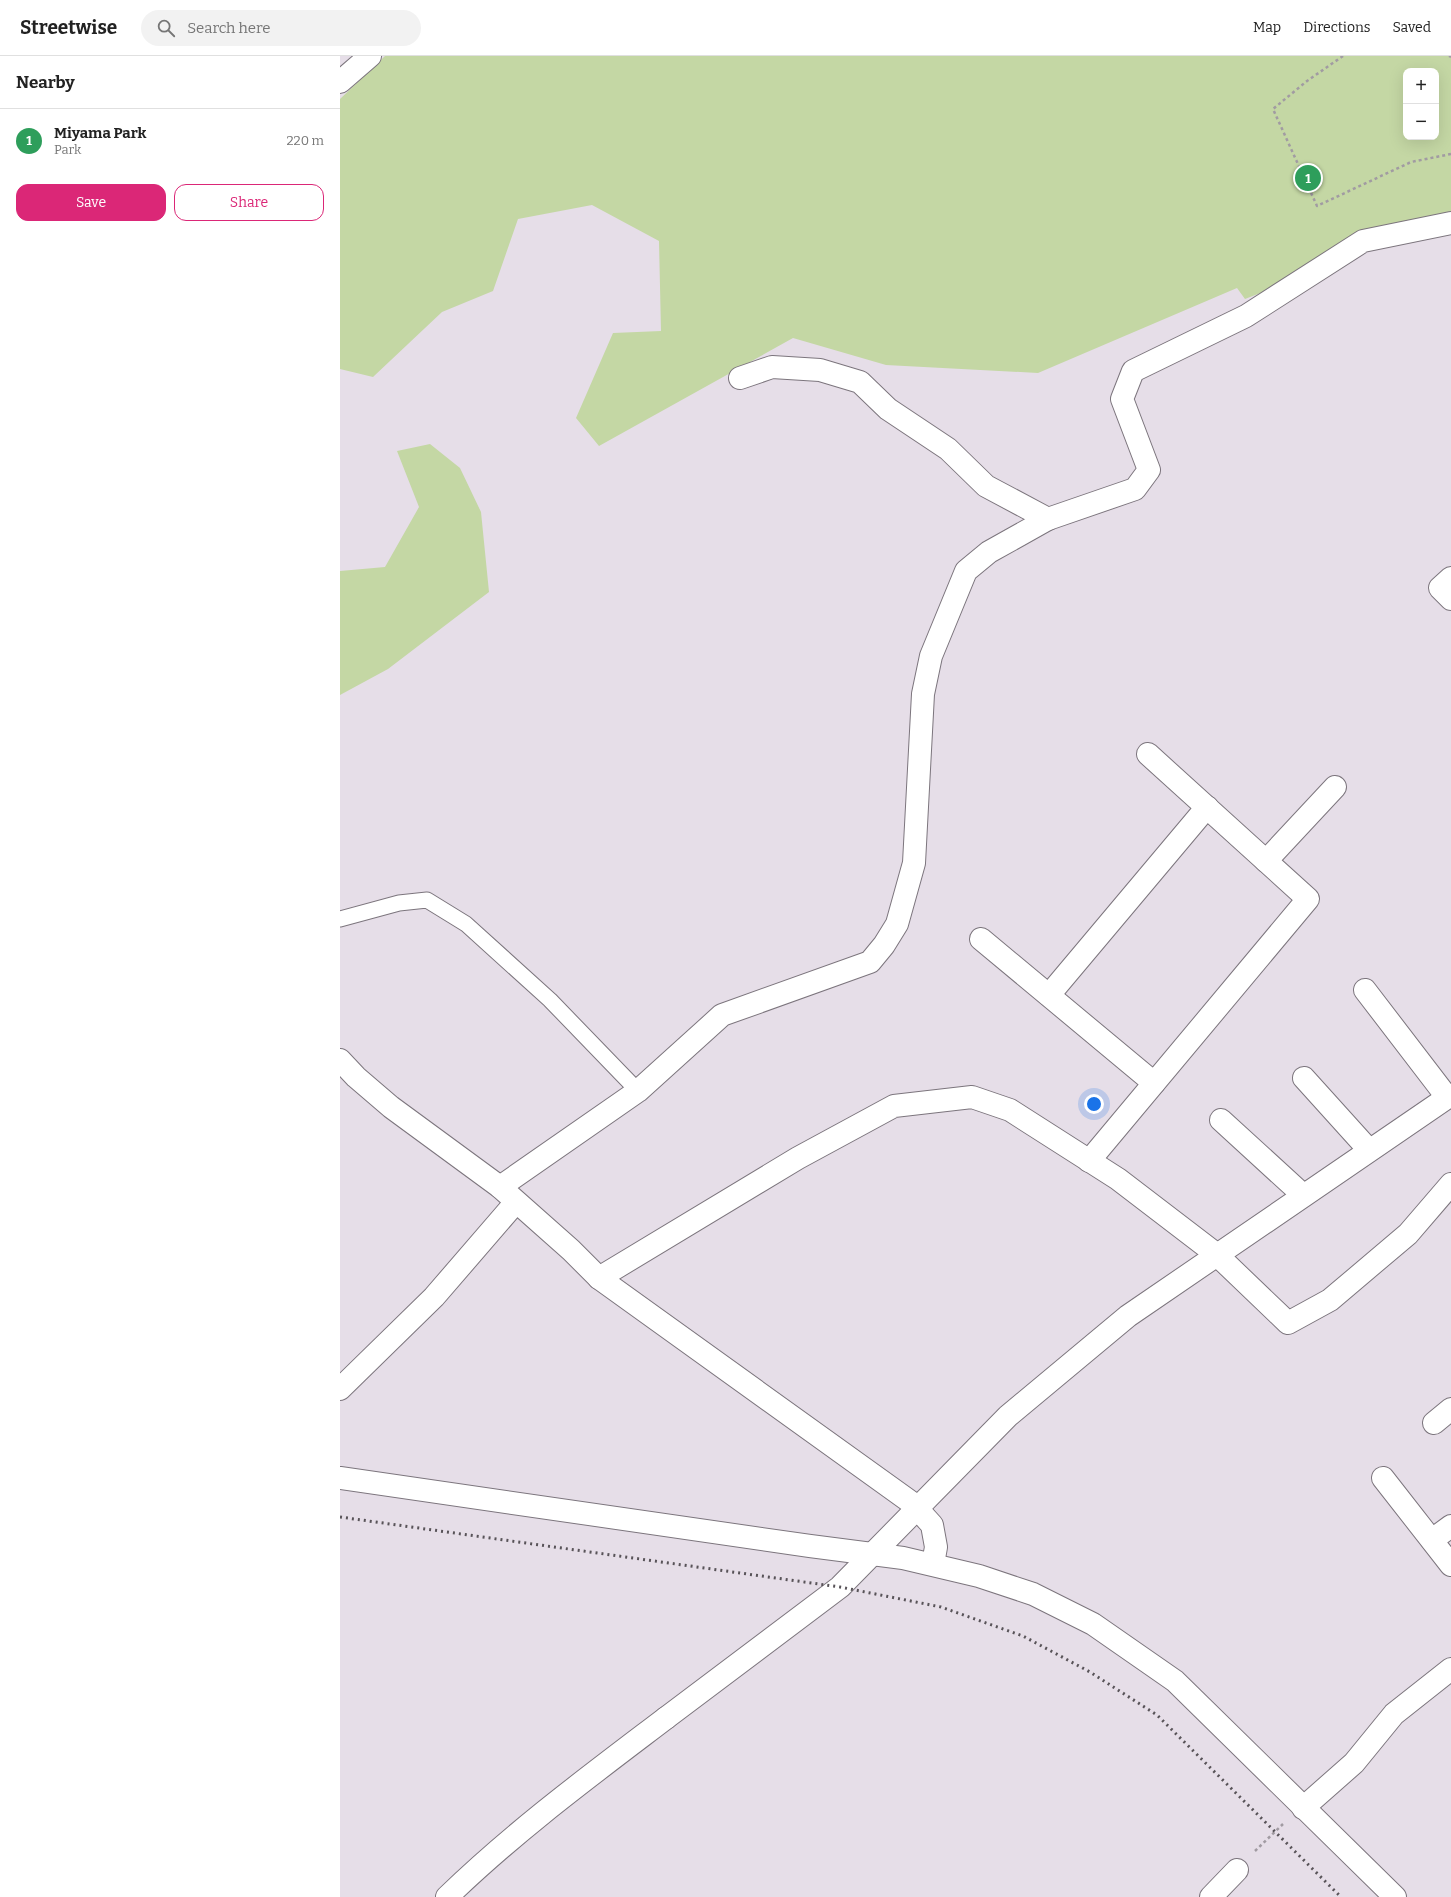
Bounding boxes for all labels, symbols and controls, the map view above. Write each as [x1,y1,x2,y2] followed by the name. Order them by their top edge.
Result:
[141,10,421,46] search box
[20,16,117,39] text: Streetwise
[155,17,177,39] icon: search
[187,19,270,37] text: Search here
[1253,19,1281,36] text: Map
[1303,19,1371,36] text: Directions
[1393,19,1431,36] text: Saved
[1403,68,1439,140] map controls
[1403,68,1439,104] button: +
[16,72,75,93] text: Nearby
[1403,104,1439,140] button: −
[54,124,147,142] text: Miyama Park
[26,133,32,148] text: 1
[287,133,324,148] text: 220 m
[54,142,81,157] text: Park
[1295,163,1321,193] pin: 1
[16,184,166,221] button: Save
[174,184,324,221] button: Share
[1084,1094,1104,1114] your location

